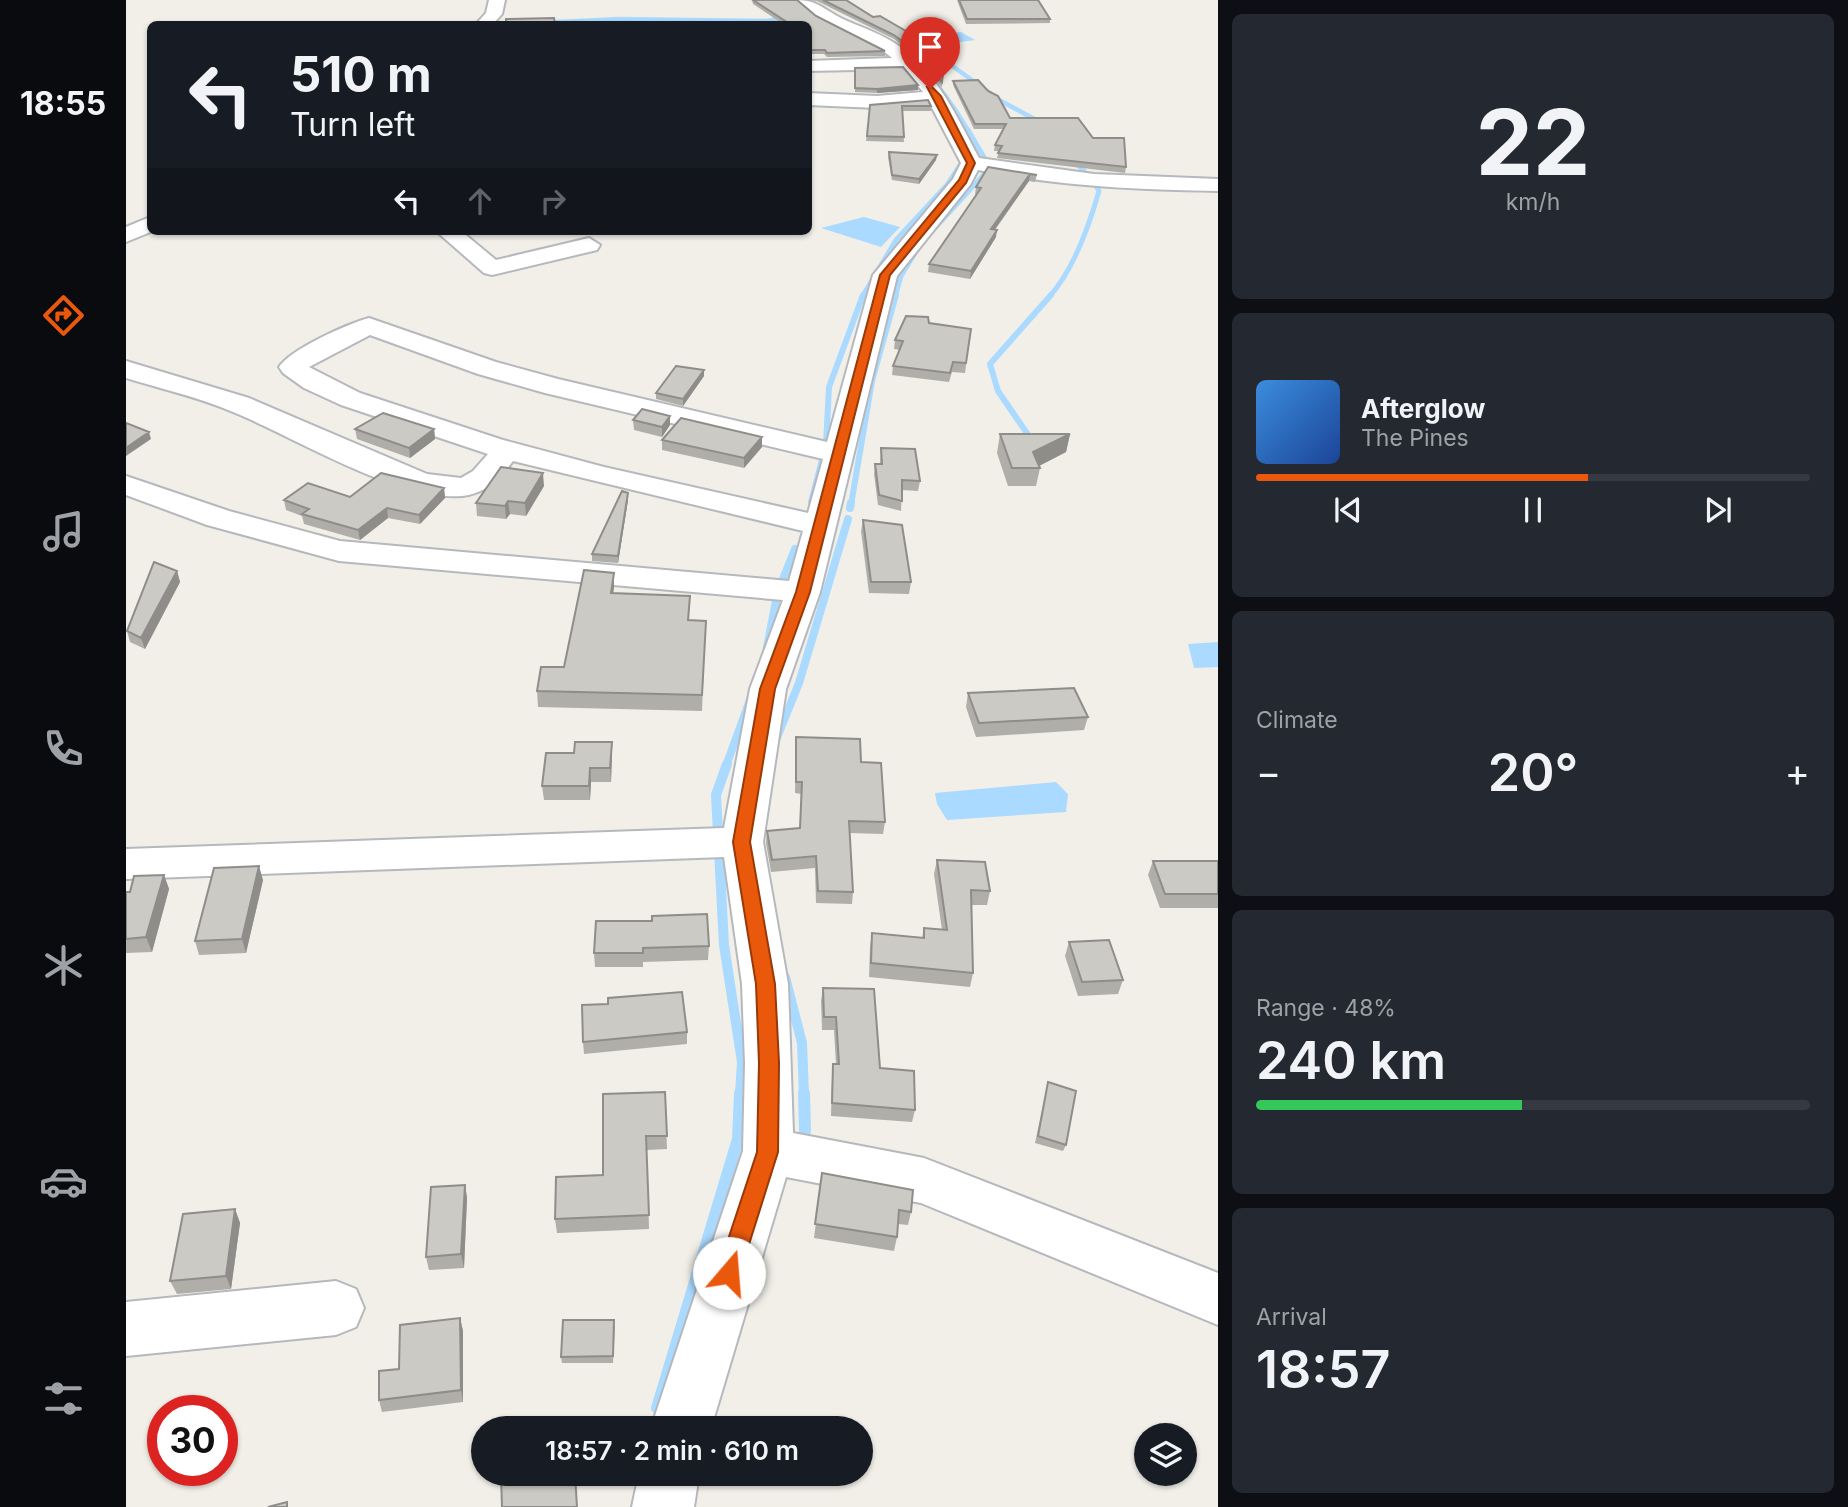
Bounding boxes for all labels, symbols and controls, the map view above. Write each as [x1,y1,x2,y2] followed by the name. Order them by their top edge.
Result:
[900,17,960,89] pin
[911,28,949,66] icon: arrive
[290,45,432,104] text: 510 m
[175,49,266,140] icon: left
[20,84,106,123] text: 18:55
[1476,87,1590,197] text: 22
[290,105,415,144] text: Turn left
[388,182,426,220] icon: left
[461,182,499,220] icon: ahead
[534,182,572,220] icon: right
[1506,188,1560,216] text: km/h
[39,291,88,340] icon: directions
[1361,393,1485,424] text: Afterglow
[1361,424,1469,452] text: The Pines
[1329,491,1367,529] icon: previous
[1514,491,1552,529] icon: pause
[1699,491,1737,529] icon: next
[39,507,88,556] icon: music
[1256,706,1338,734] text: Climate
[39,724,88,773] icon: phone
[1488,741,1578,804] text: 20°
[1256,749,1281,795] text: −
[1785,749,1810,795] text: +
[39,941,88,990] icon: climate
[1256,994,1396,1022] text: Range · 48%
[1256,1029,1446,1092] text: 240 km
[39,1157,88,1206] icon: car
[692,1236,766,1310] position arrow
[1256,1303,1327,1331] text: Arrival
[1256,1338,1391,1401] text: 18:57
[39,1374,88,1423] icon: filters
[147,1395,238,1486] speed limit sign: 30
[1134,1423,1197,1486] map controls
[1134,1423,1197,1486] button: layers
[545,1435,799,1466] text: 18:57 · 2 min · 610 m

